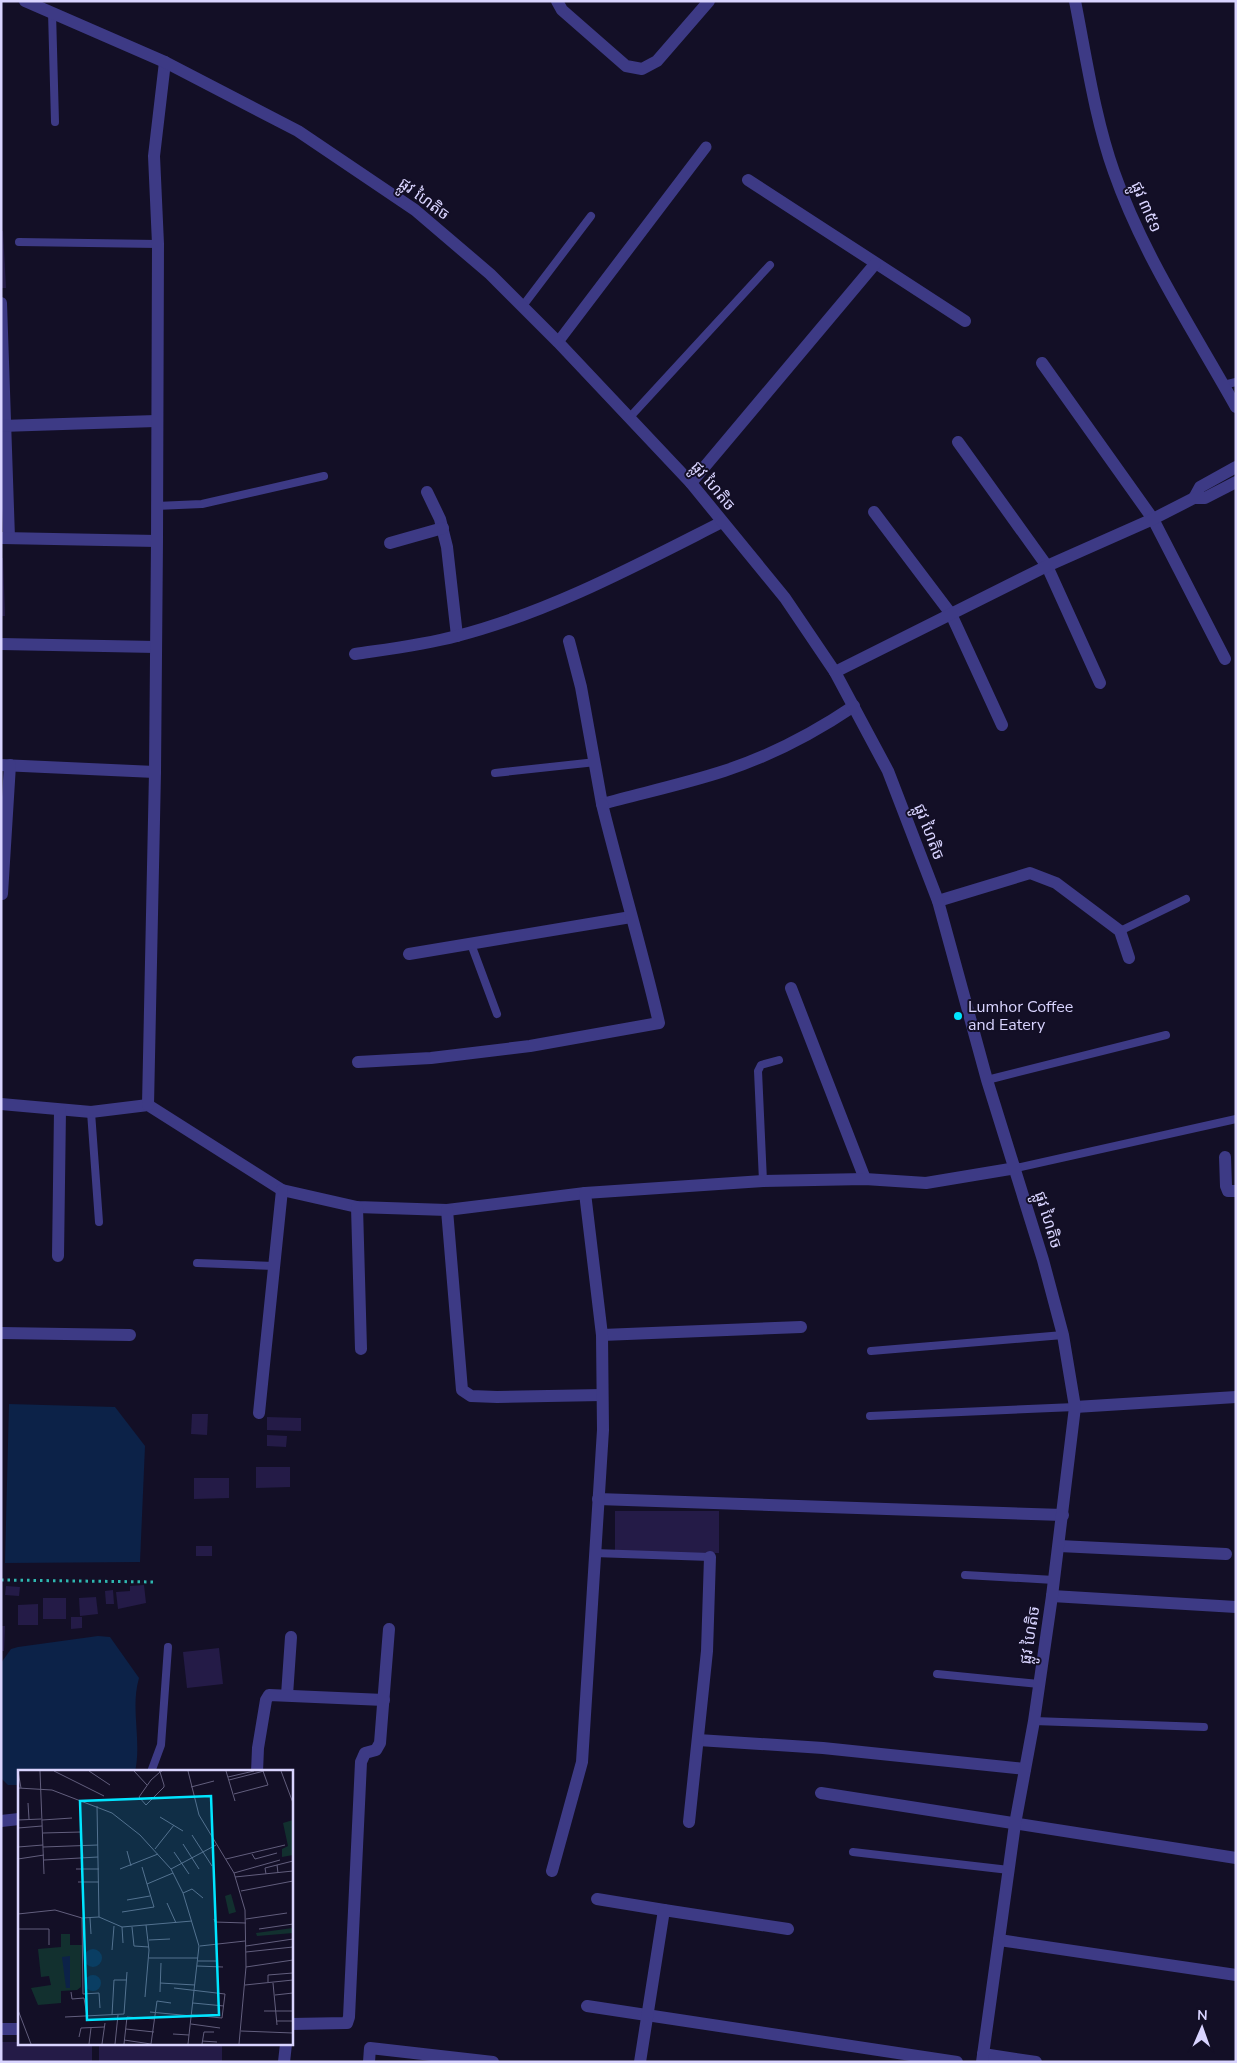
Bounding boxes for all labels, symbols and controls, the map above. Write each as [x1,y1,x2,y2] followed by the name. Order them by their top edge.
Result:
[392,172,454,228] street label: ផ្លូវ ហៃតិច
[1123,178,1167,237] street label: ផ្លូវ ៣៥១
[684,456,740,517] street label: ផ្លូវ ហៃតិច
[906,801,950,864] street label: ផ្លូវ ហៃតិច
[968,996,1073,1036] place label: Lumhor Coffee and Eatery
[952,1010,964,1022] marker: Lumhor Coffee and Eatery
[1026,1189,1067,1252] street label: ផ្លូវ ហៃតិច
[1015,1604,1048,1666] street label: ផ្លូវ ហៃតិច
[18,1770,292,2046] inset map
[1177,2003,1227,2053] north arrow
[1197,2006,1208,2025] text: N

